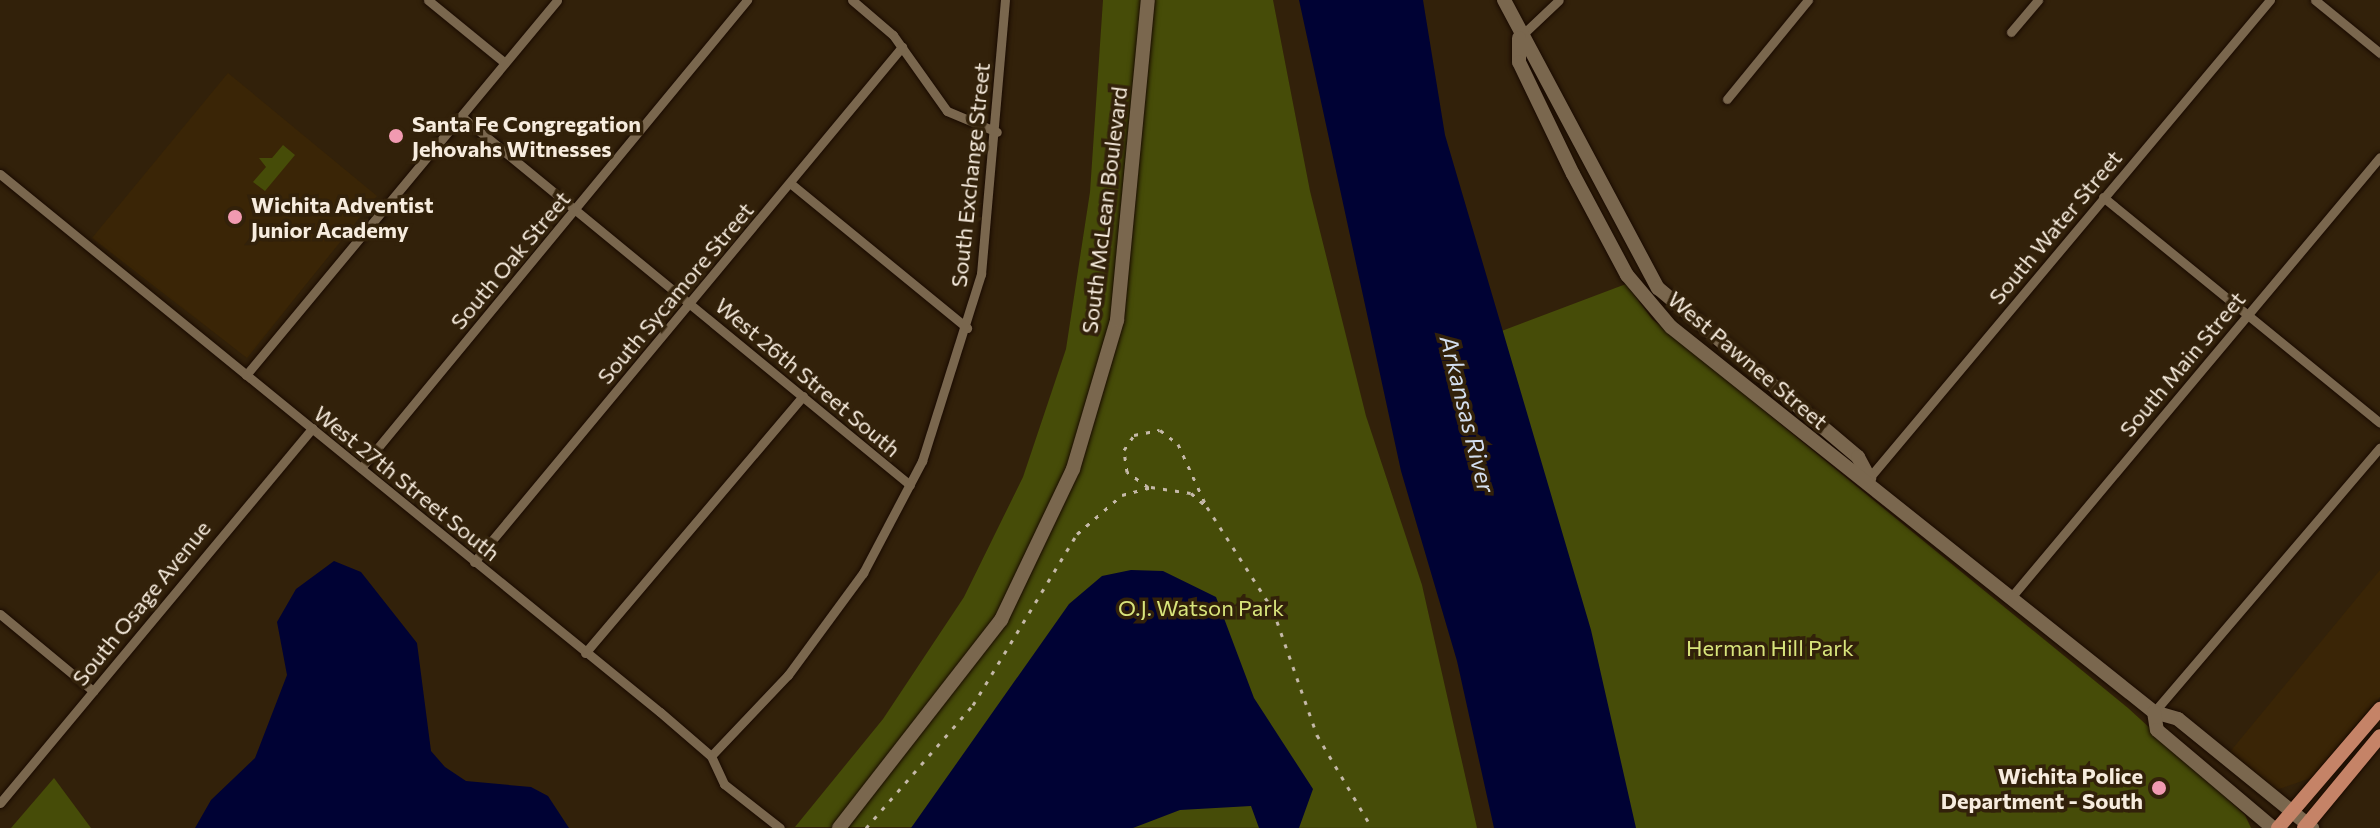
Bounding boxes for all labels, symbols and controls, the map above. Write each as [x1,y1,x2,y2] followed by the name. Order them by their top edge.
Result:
[945,61,995,289] street label: South Exchange Street
[1076,85,1132,335] street label: South McLean Boulevard
[412,110,641,162] place label: Santa Fe Congregation Jehovahs Witnesses
[387,127,405,145] marker: Santa Fe Congregation Jehovahs Witnesses
[1983,145,2127,309] street label: South Water Street
[445,186,575,334] street label: South Oak Street
[251,191,433,242] place label: Wichita Adventist Junior Academy
[591,197,759,389] street label: South Sycamore Street
[226,208,244,226] marker: Wichita Adventist Junior Academy
[1663,285,1833,435] street label: West Pawnee Street
[2114,286,2250,442] street label: South Main Street
[710,292,906,462] street label: West 26th Street South
[1435,332,1501,496] water label: Arkansas River
[309,400,505,566] street label: West 27th Street South
[66,515,216,691] street label: South Osage Avenue
[1118,595,1284,621] park label: O.J. Watson Park
[1686,635,1854,661] park label: Herman Hill Park
[1941,762,2143,814] place label: Wichita Police Department - South
[2150,779,2168,797] marker: Wichita Police Department - South

